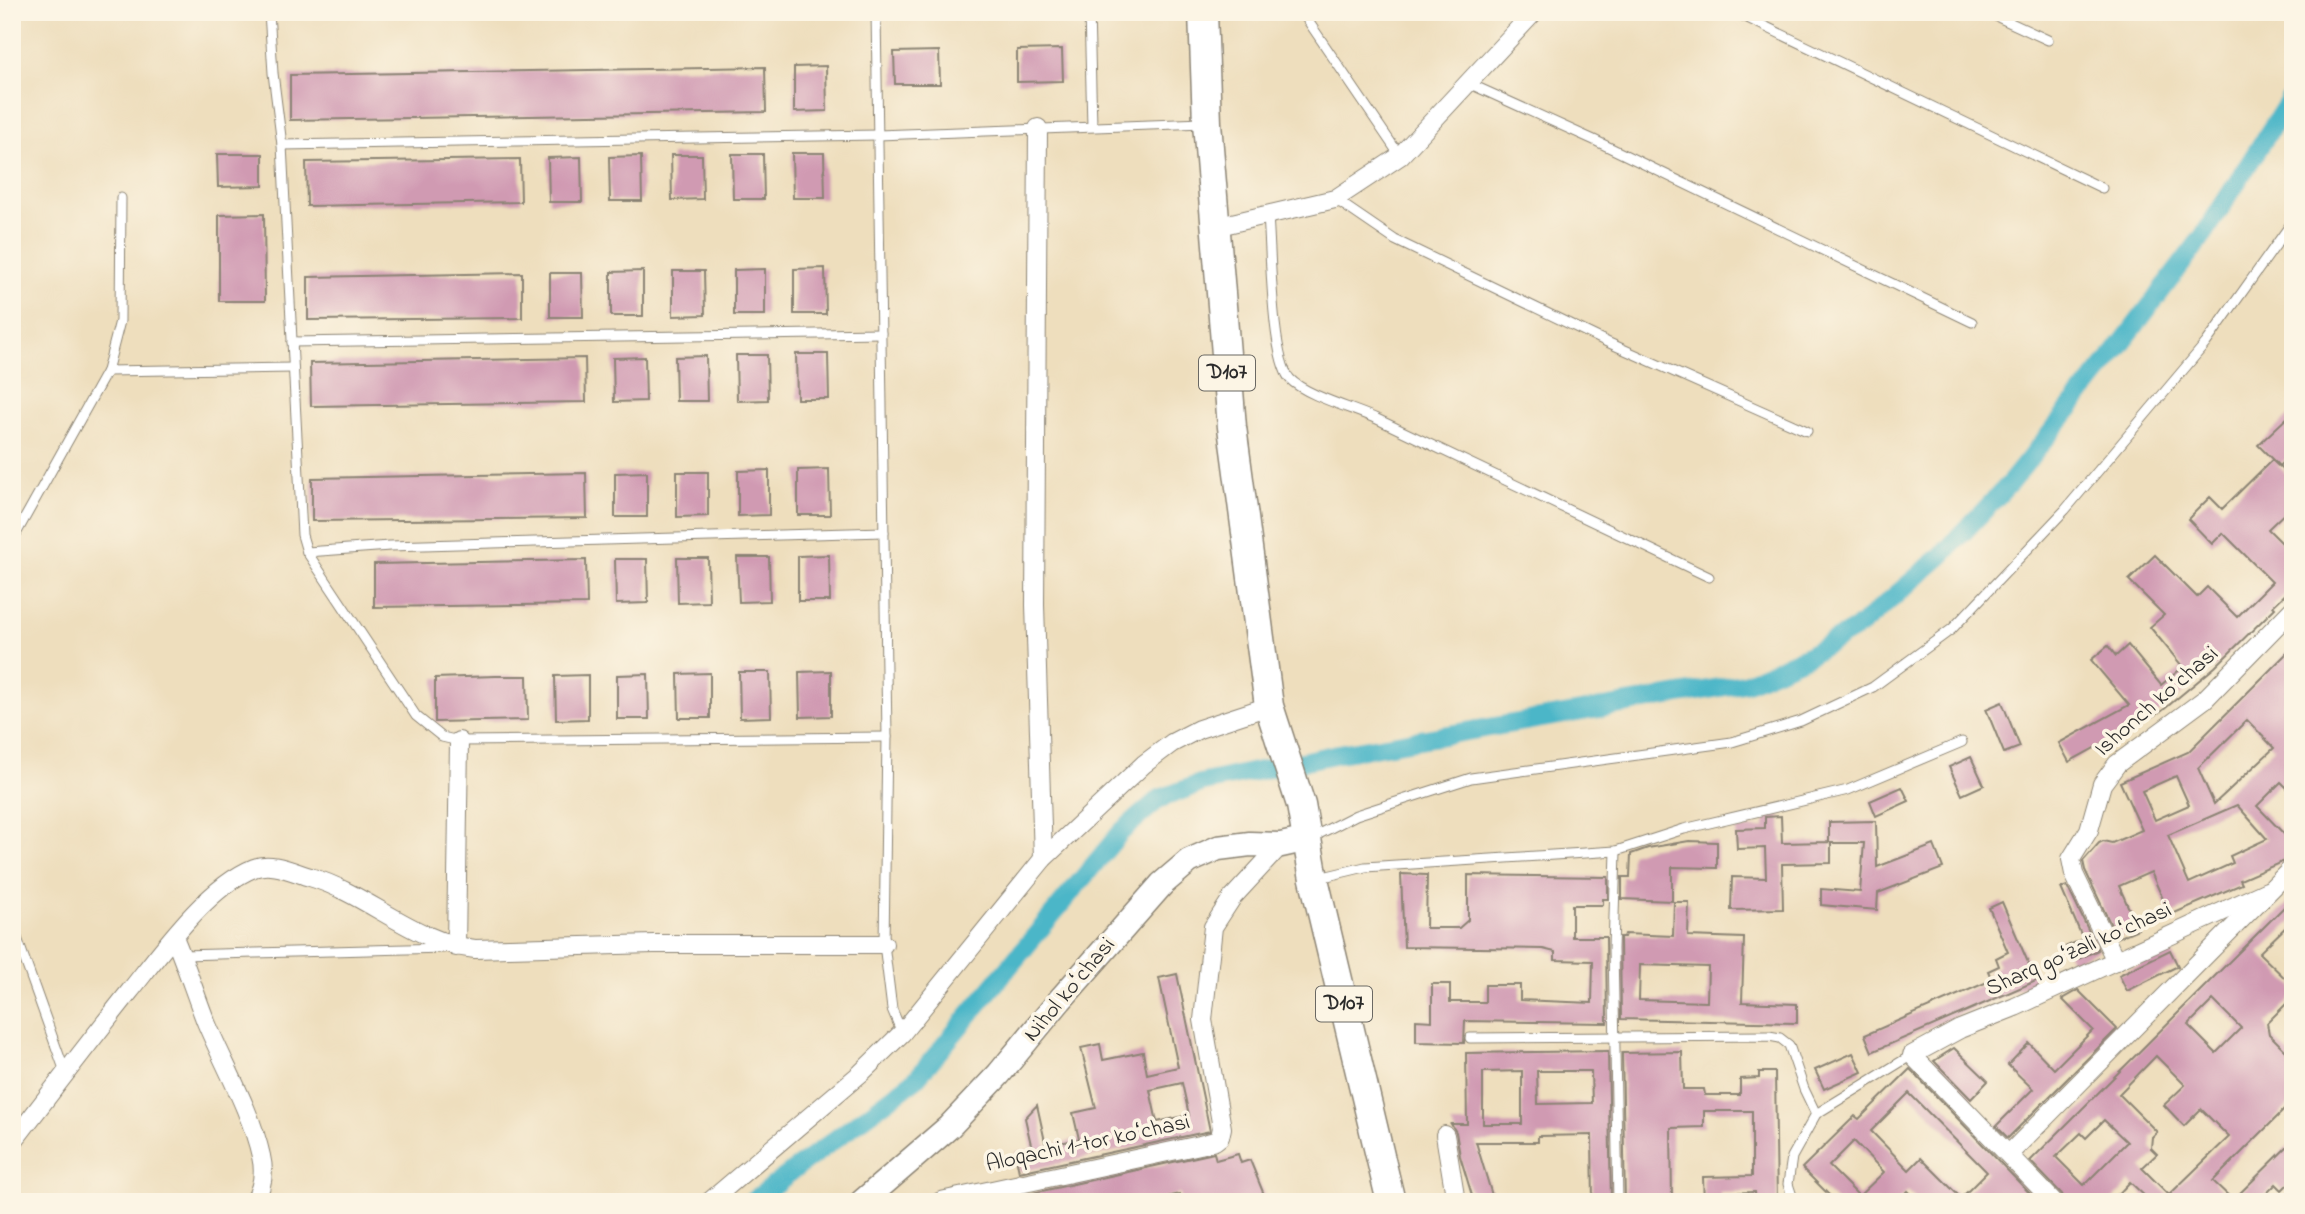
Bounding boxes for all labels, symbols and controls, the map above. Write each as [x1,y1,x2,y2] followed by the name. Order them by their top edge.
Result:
[1199,356,1255,390] road number: D107
[2088,639,2226,765] street label: Ishonch koʻchasi
[1981,894,2178,1007] street label: Sharq goʻzali koʻchasi
[1016,930,1124,1050] street label: Nihol koʻchasi
[1316,986,1372,1021] road number: D107
[983,1106,1193,1182] street label: Aloqachi 1-tor koʻchasi

